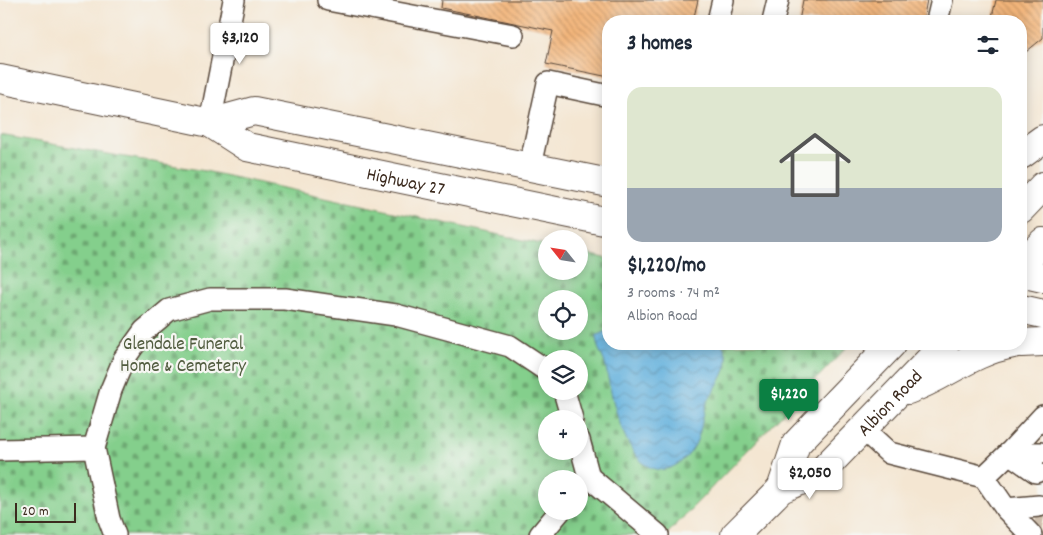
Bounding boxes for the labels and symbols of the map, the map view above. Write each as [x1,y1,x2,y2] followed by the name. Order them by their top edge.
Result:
[199,22,281,65] pin: $3,120
[364,162,447,205] street label: Highway 27
[538,230,588,280] north arrow
[120,332,246,381] park label: Glendale Funeral Home & Cemetery
[852,365,930,444] street label: Albion Road
[748,378,830,421] pin: $1,220
[769,458,851,500] pin: $2,050
[15,500,76,523] scale bar

